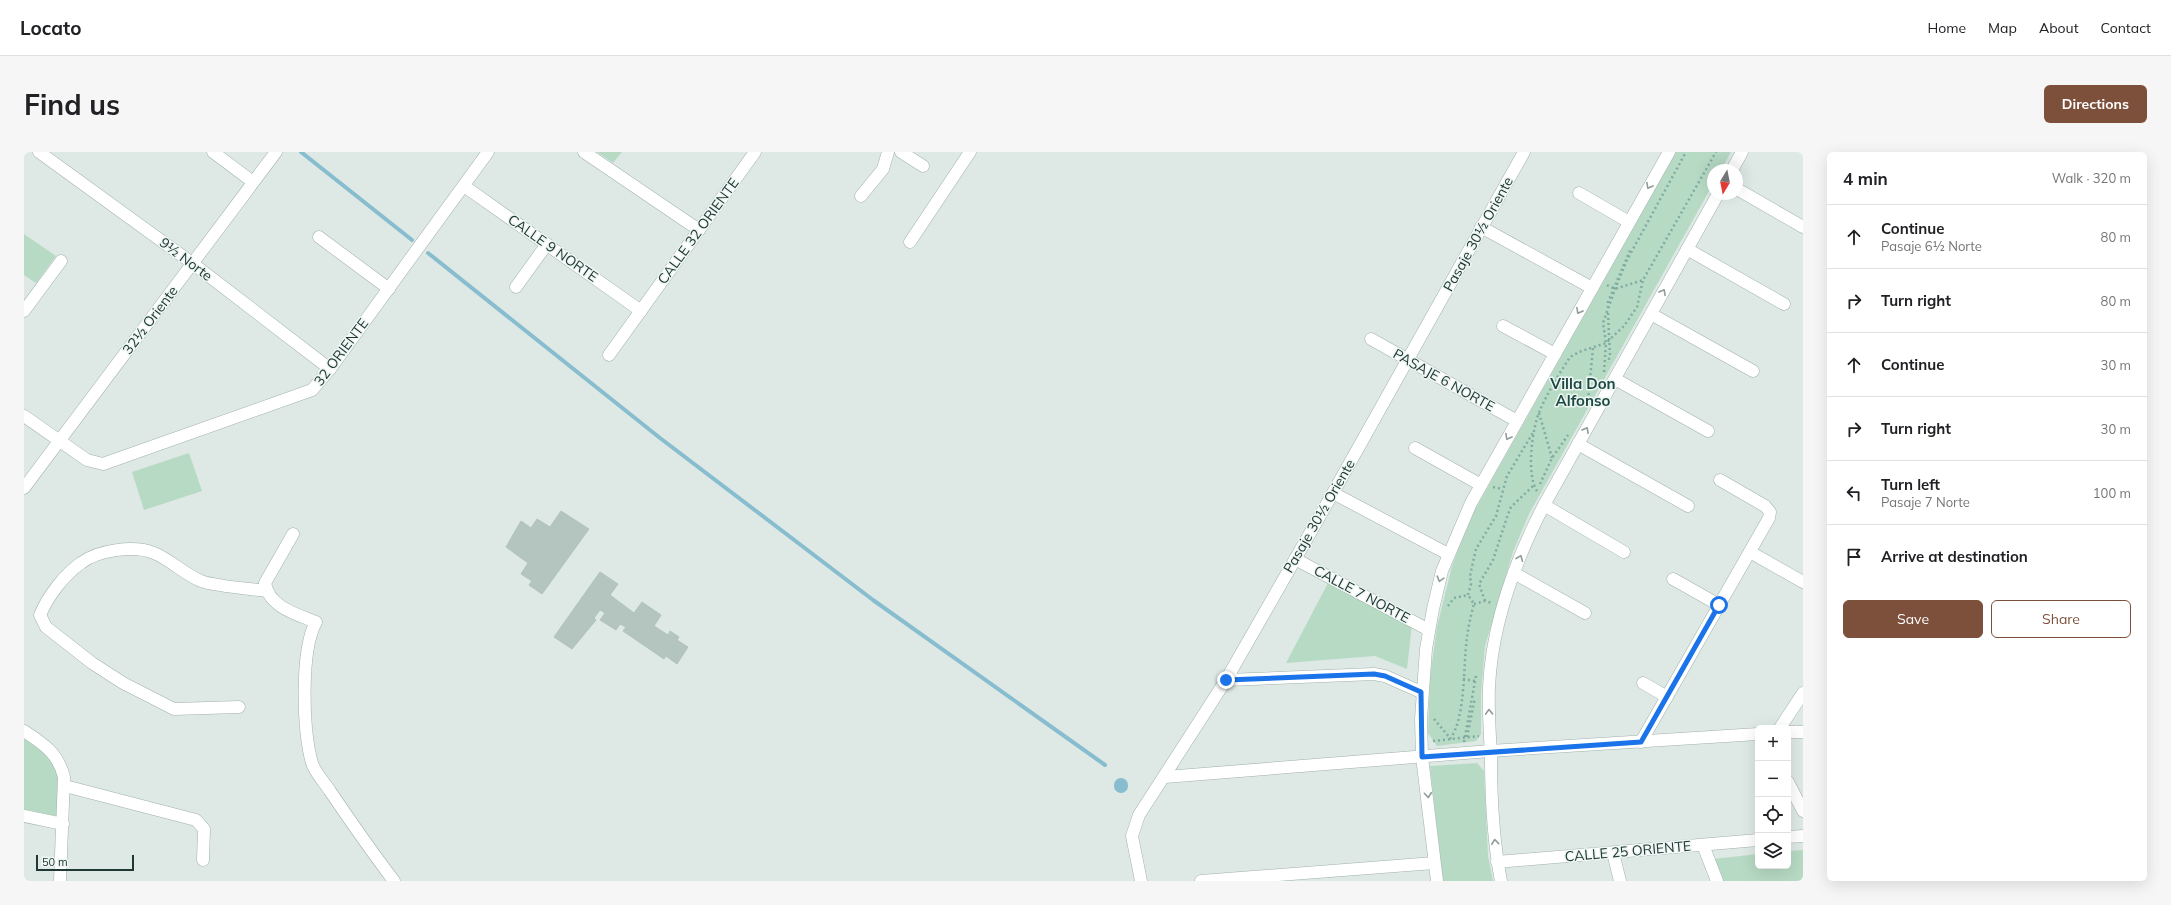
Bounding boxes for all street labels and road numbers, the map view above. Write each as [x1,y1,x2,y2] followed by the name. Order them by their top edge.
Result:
[653,174,743,288] street label: CALLE 32 ORIENTE
[1439,174,1517,294] street label: Pasaje 30½ Oriente
[504,210,602,286] street label: CALLE 9 NORTE
[156,233,216,285] street label: 9½ Norte
[118,282,182,358] street label: 32½ Oriente
[310,315,372,389] street label: 32 ORIENTE
[1390,345,1498,415] street label: PASAJE 6 NORTE
[1279,456,1359,576] street label: Pasaje 30½ Oriente
[1311,561,1413,627] street label: CALLE 7 NORTE
[1564,837,1692,865] street label: CALLE 25 ORIENTE

